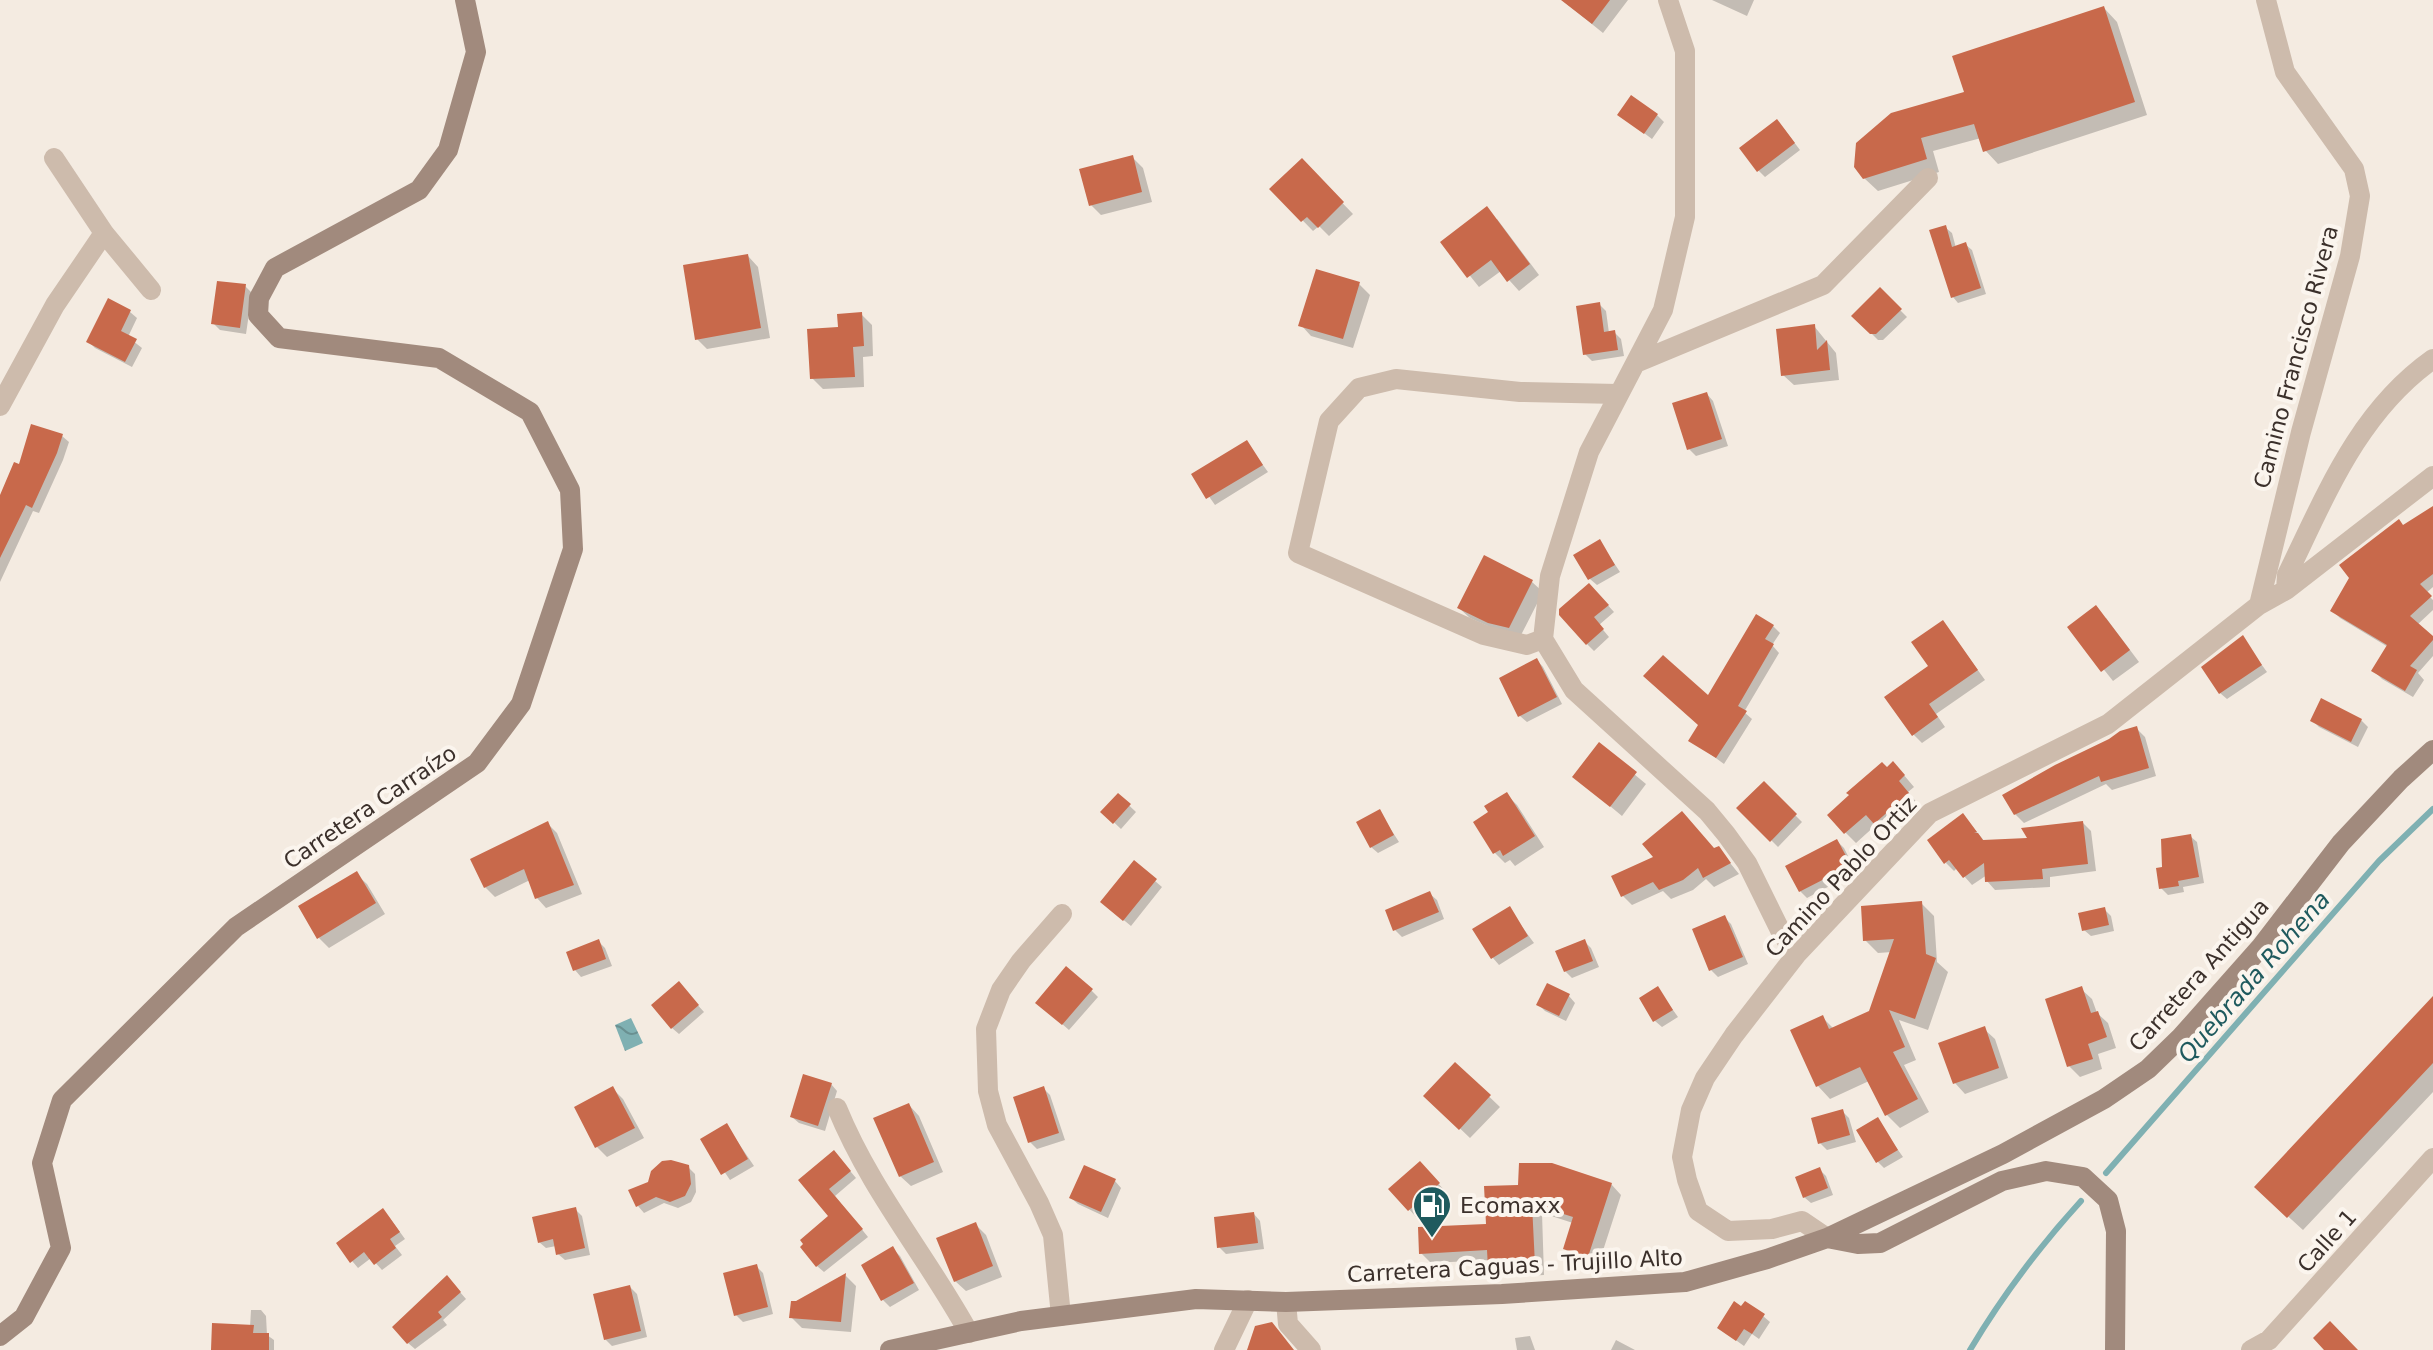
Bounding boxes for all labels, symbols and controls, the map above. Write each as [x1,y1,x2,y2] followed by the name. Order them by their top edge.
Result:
[2249,223,2343,491] street label: Camino Francisco Rivera
[279,740,461,874] street label: Carretera Carraízo
[1760,792,1922,962] street label: Camino Pablo Ortiz
[2172,886,2336,1068] water label: Quebrada Rohena
[2124,894,2274,1056] street label: Carretera Antigua
[1411,1184,1453,1239] fuel station icon: Ecomaxx
[1460,1193,1560,1218] place label: Ecomaxx
[2292,1205,2362,1277] street label: Calle 1
[1346,1245,1684,1287] street label: Carretera Caguas - Trujillo Alto

